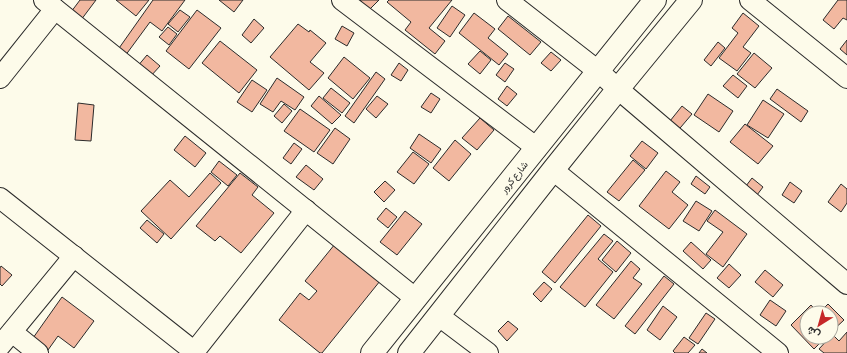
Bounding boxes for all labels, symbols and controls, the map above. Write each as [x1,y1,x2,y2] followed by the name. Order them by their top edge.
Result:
[497,159,531,196] street label: شارع كرور
[799,305,839,345] north arrow
[804,323,822,342] text: ش

